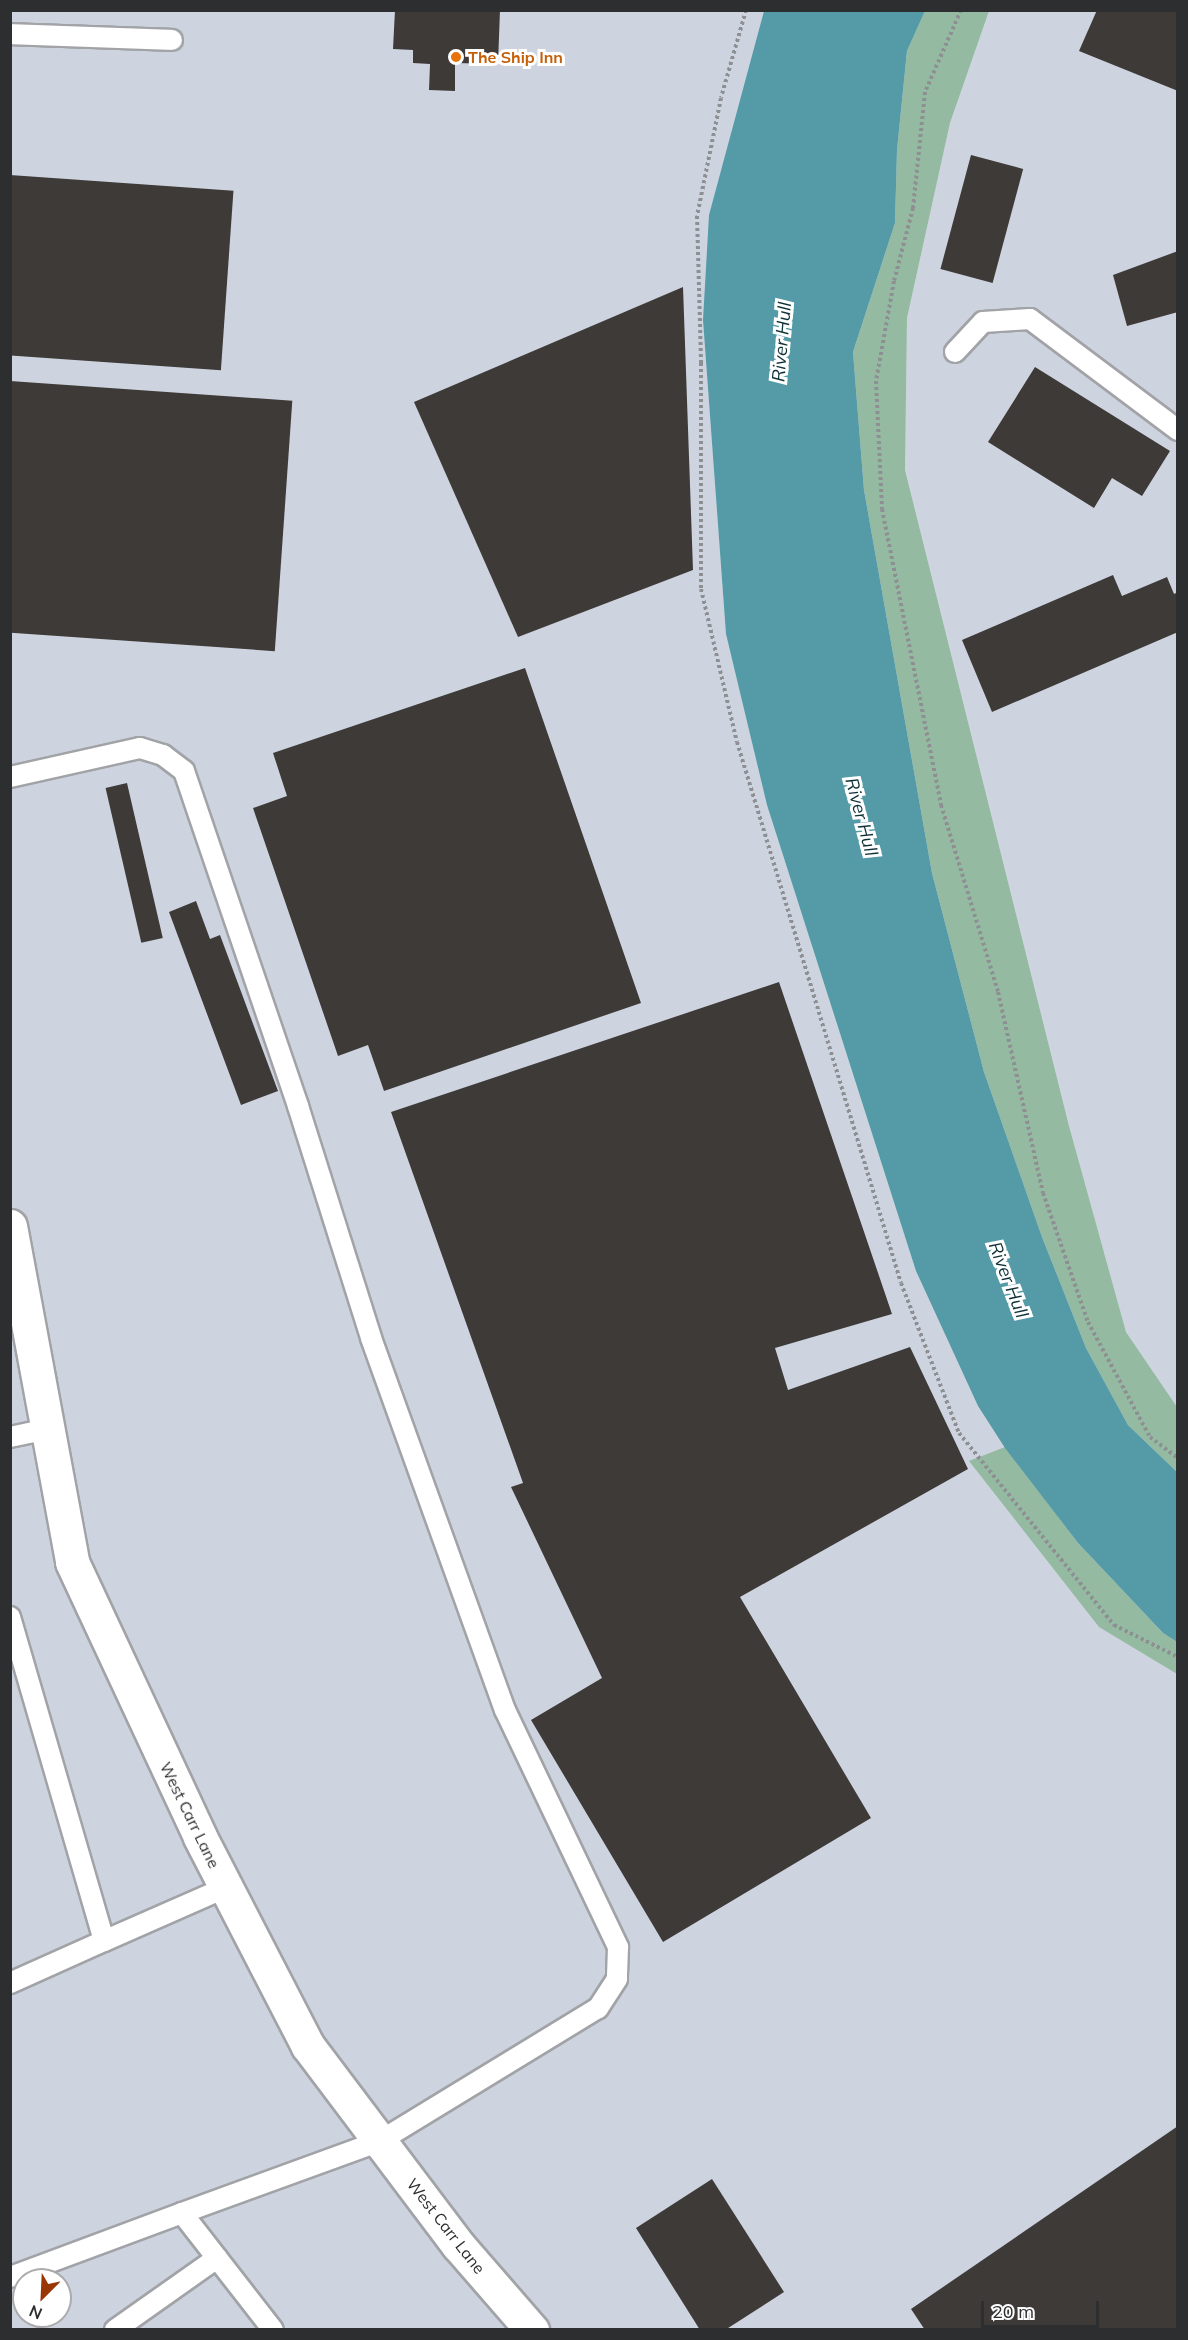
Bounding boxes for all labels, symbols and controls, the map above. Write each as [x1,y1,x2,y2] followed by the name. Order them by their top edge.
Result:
[468,47,563,67] place label: The Ship Inn
[449,50,463,64] marker: The Ship Inn
[768,301,796,383] water label: River Hull
[840,776,882,858] water label: River Hull
[984,1239,1032,1321] water label: River Hull
[156,1759,224,1871] street label: West Carr Lane
[403,2175,489,2277] street label: West Carr Lane
[12,2268,72,2328] north arrow
[984,2289,1102,2327] scale bar
[992,2300,1034,2323] text: 20 m
[26,2301,45,2324] text: N

